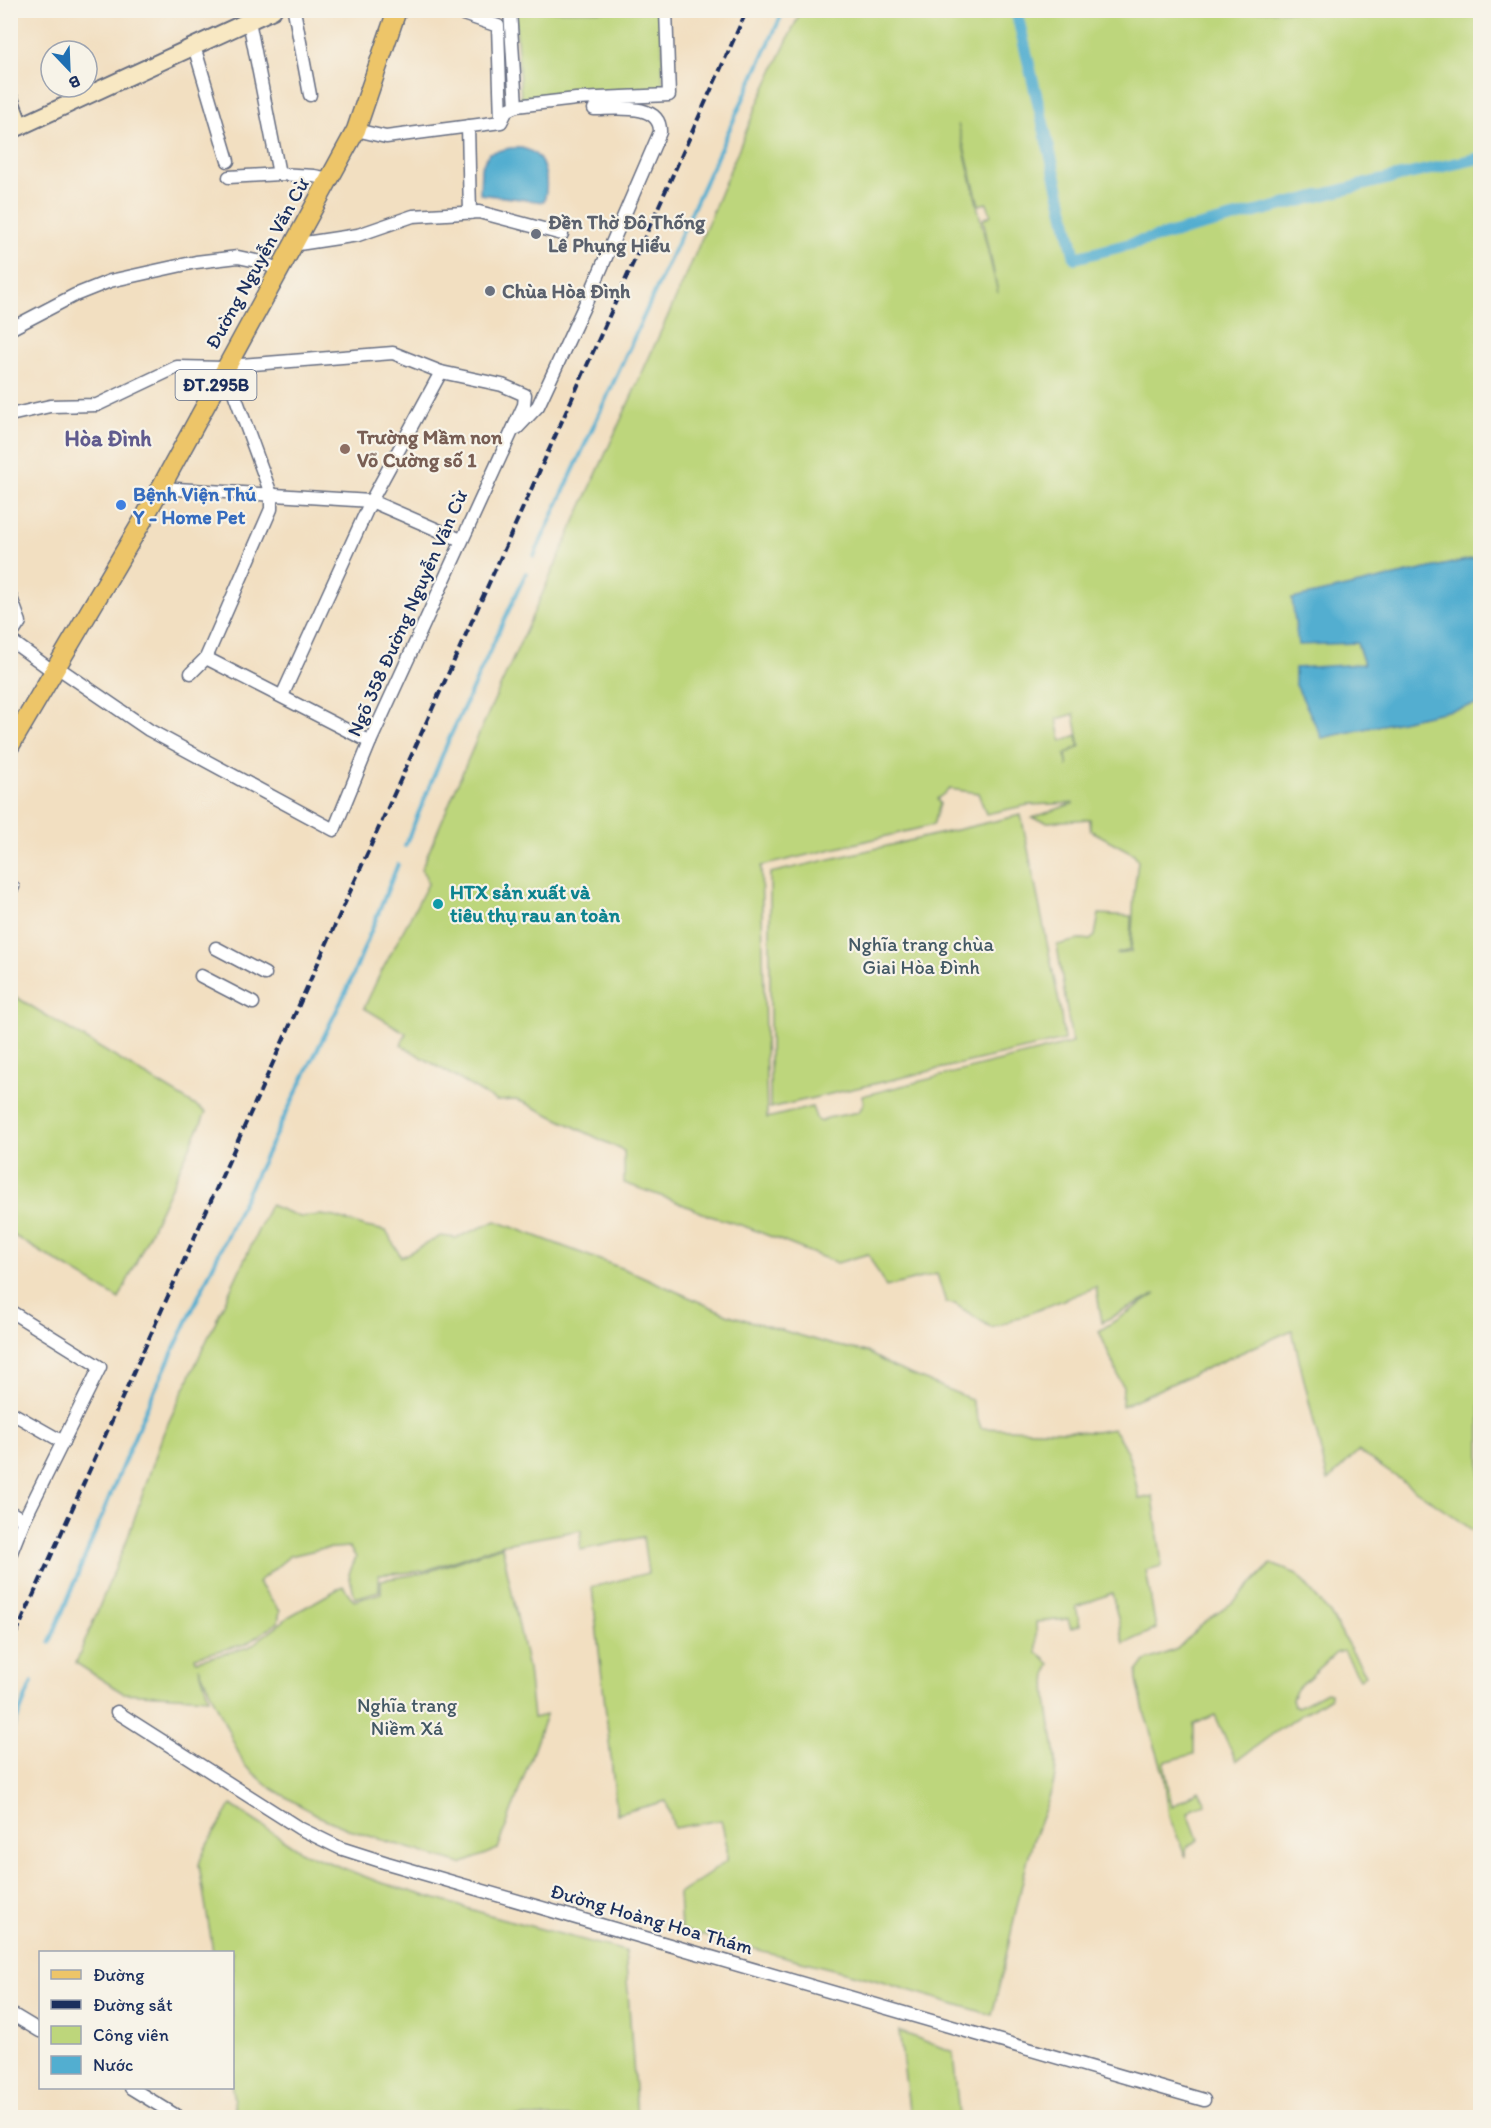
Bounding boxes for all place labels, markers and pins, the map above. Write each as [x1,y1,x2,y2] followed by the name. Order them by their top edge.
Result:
[548,210,706,258] place label: Đền Thờ Đô Thống Lê Phụng Hiểu
[529,227,543,241] marker: Đền Thờ Đô Thống Lê Phụng Hiểu
[502,279,631,303] place label: Chùa Hòa Đình
[483,284,497,298] marker: Chùa Hòa Đình
[356,425,503,473] place label: Trường Mầm non Võ Cường số 1
[338,442,352,456] marker: Trường Mầm non Võ Cường số 1
[132,482,256,529] place label: Bệnh Viện Thú Y - Home Pet
[114,498,128,512] marker: Bệnh Viện Thú Y - Home Pet
[450,880,621,927] place label: HTX sản xuất và tiêu thụ rau an toàn
[431,897,445,911] marker: HTX sản xuất và tiêu thụ rau an toàn

